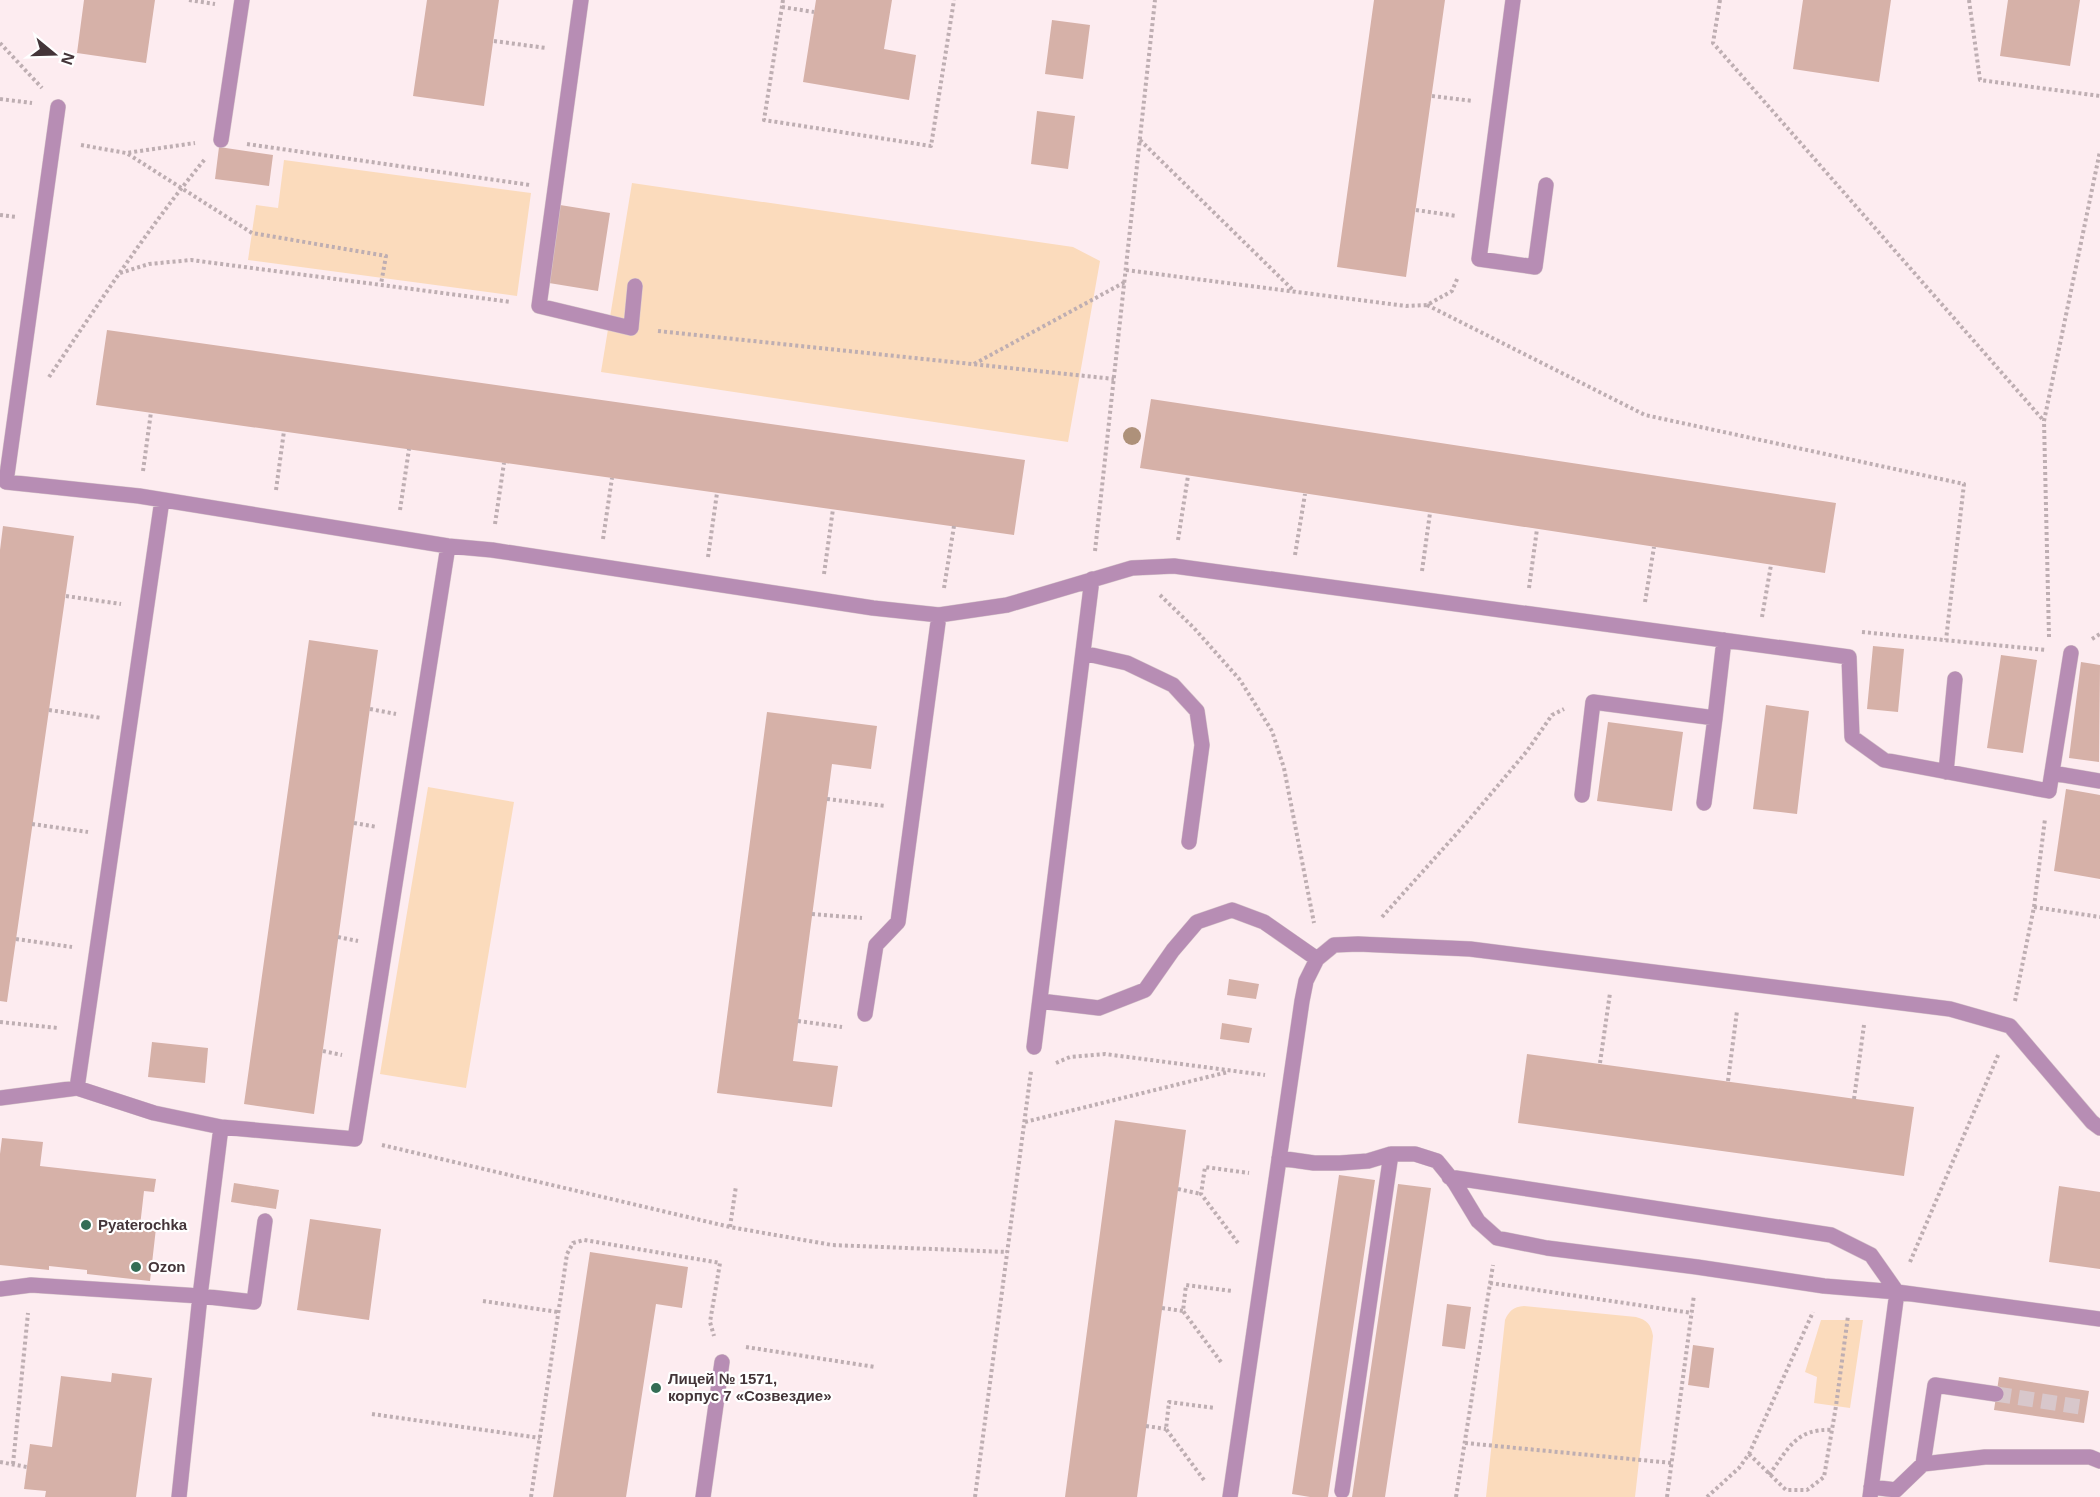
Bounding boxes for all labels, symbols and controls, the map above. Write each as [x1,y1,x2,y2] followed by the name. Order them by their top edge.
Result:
[24,24,84,84] north arrow
[58,50,78,67] text: N
[98,1216,188,1233] place label: Pyaterochka
[79,1218,93,1232] marker: Pyaterochka
[148,1258,186,1275] place label: Ozon
[129,1260,143,1274] marker: Ozon
[668,1370,832,1404] place label: Лицей № 1571, корпус 7 «Созвездие»
[649,1381,663,1395] marker: Лицей № 1571, корпус 7 «Созвездие»

